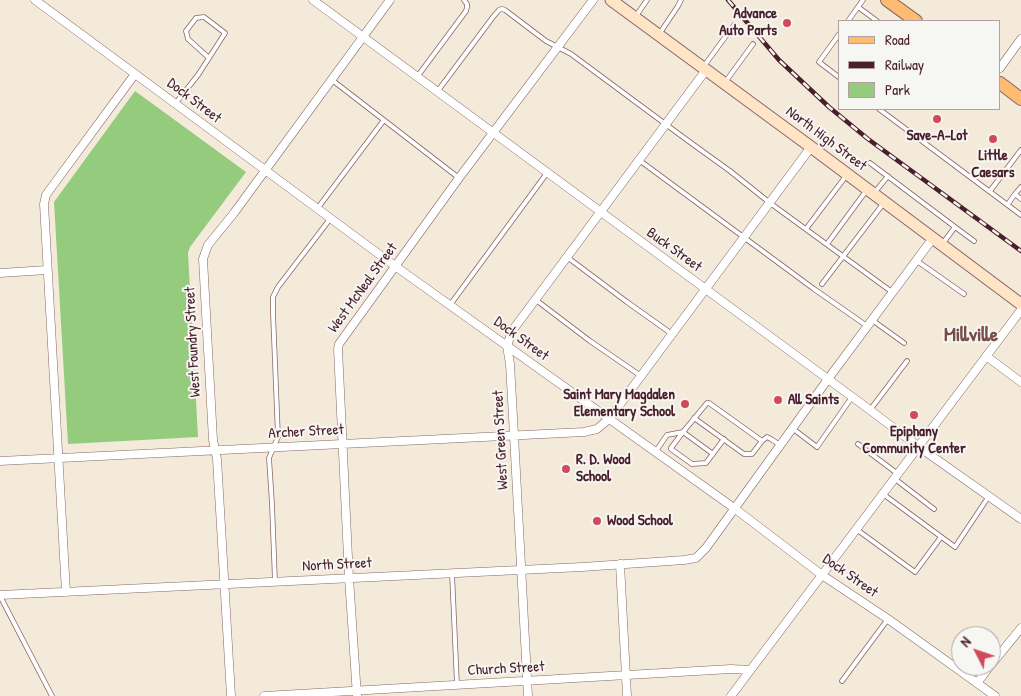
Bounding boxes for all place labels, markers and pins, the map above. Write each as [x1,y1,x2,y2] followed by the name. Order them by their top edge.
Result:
[719,5,777,40] place label: Advance Auto Parts
[781,17,793,29] marker: Advance Auto Parts
[931,113,943,125] marker: Save-A-Lot
[907,127,967,145] place label: Save-A-Lot
[987,133,999,145] marker: Little Caesars
[971,147,1015,182] place label: Little Caesars
[563,386,675,421] place label: Saint Mary Magdalen Elementary School
[788,391,839,409] place label: All Saints
[772,394,784,406] marker: All Saints
[679,398,691,410] marker: Saint Mary Magdalen Elementary School
[908,409,920,421] marker: Epiphany Community Center
[862,423,966,458] place label: Epiphany Community Center
[576,451,630,486] place label: R. D. Wood School
[560,463,572,475] marker: R. D. Wood School
[607,512,673,530] place label: Wood School
[591,515,603,527] marker: Wood School

